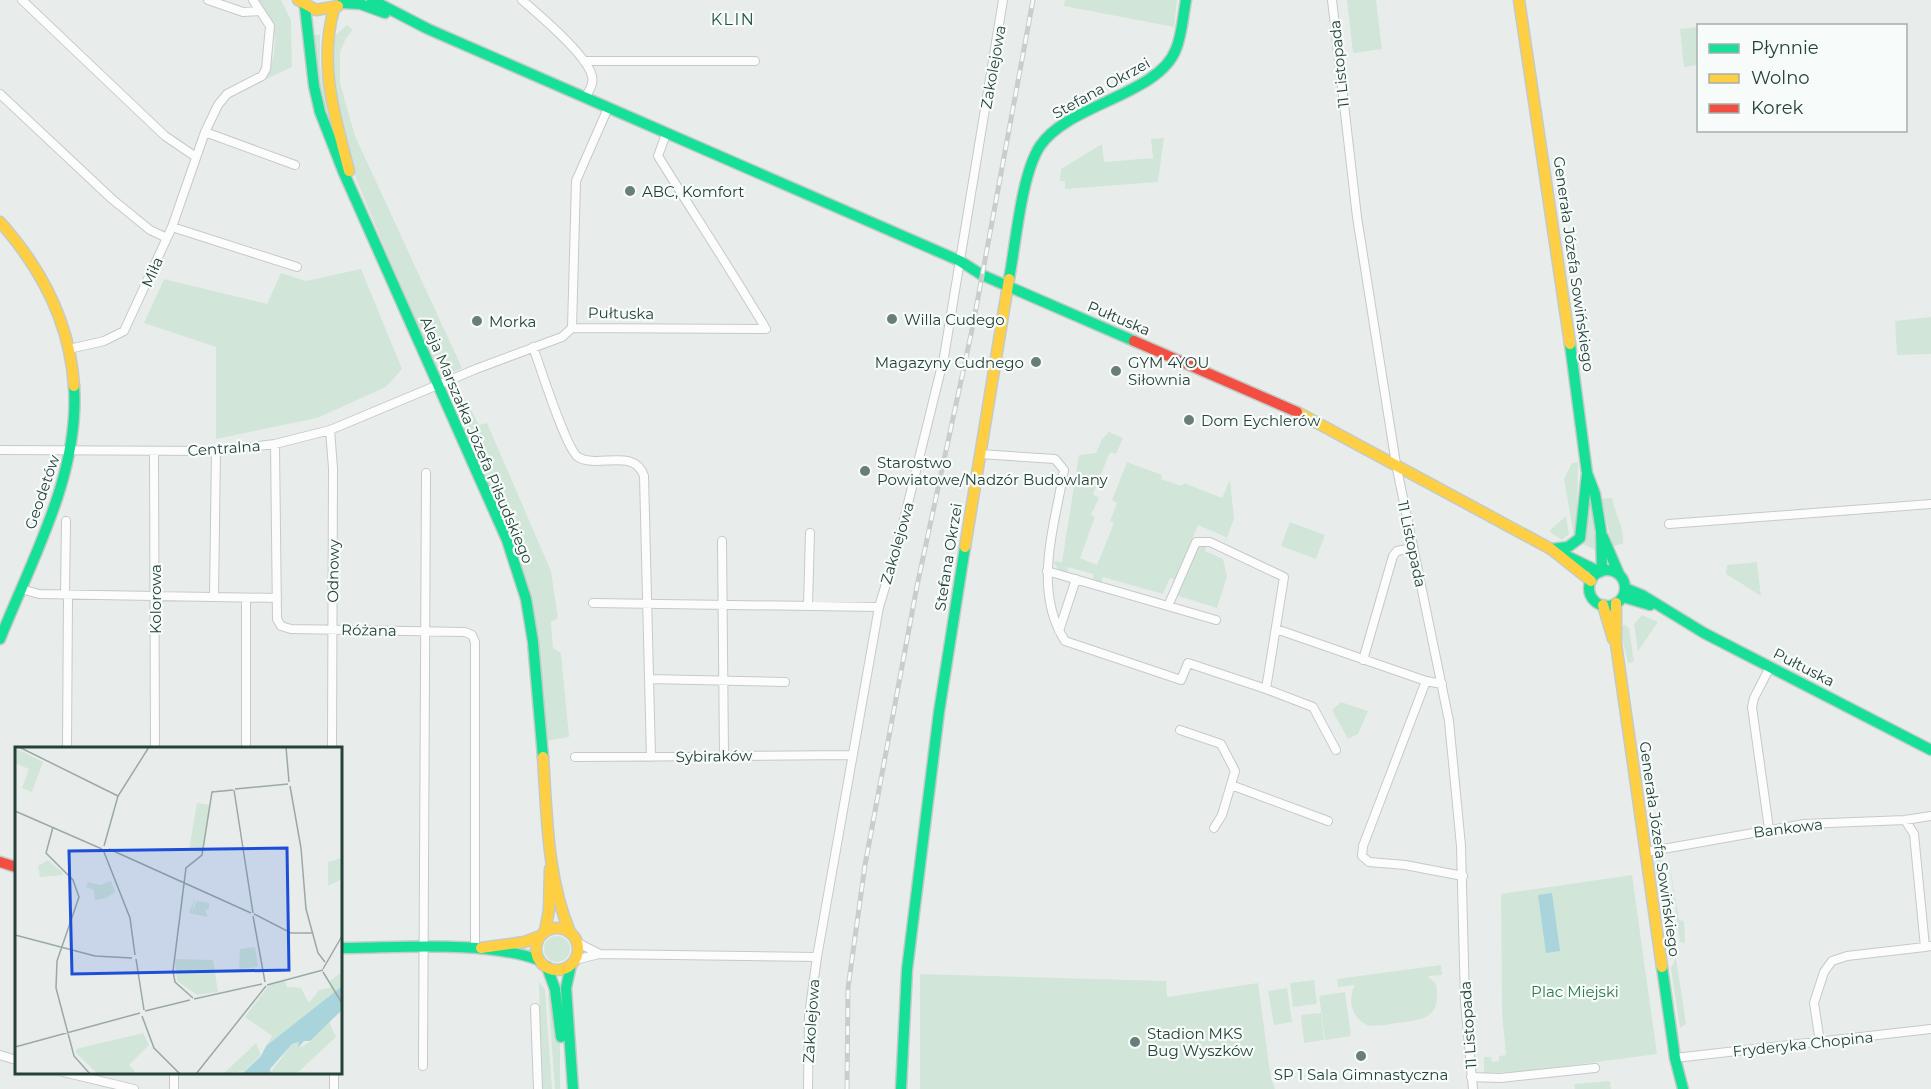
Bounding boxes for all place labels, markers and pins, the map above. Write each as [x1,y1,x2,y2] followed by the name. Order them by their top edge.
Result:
[642,182,744,201] place label: ABC, Komfort
[623,184,637,198] marker: ABC, Komfort
[904,310,1005,329] place label: Willa Cudego
[489,312,536,331] place label: Morka
[885,312,899,326] marker: Willa Cudego
[470,314,484,328] marker: Morka
[875,353,1024,372] place label: Magazyny Cudnego
[1128,353,1209,389] place label: GYM 4YOU Siłownia
[1029,355,1043,369] marker: Magazyny Cudnego
[1109,364,1123,378] marker: GYM 4YOU Siłownia
[1201,411,1321,430] place label: Dom Eychlerów
[1182,413,1196,427] marker: Dom Eychlerów
[877,453,1109,489] place label: Starostwo Powiatowe/Nadzór Budowlany
[858,464,872,478] marker: Starostwo Powiatowe/Nadzór Budowlany
[1147,1024,1254,1060] place label: Stadion MKS Bug Wyszków
[1128,1035,1142,1049] marker: Stadion MKS Bug Wyszków
[1354,1049,1368,1063] marker: SP 1 Sala Gimnastyczna
[1274,1065,1448,1084] place label: SP 1 Sala Gimnastyczna

